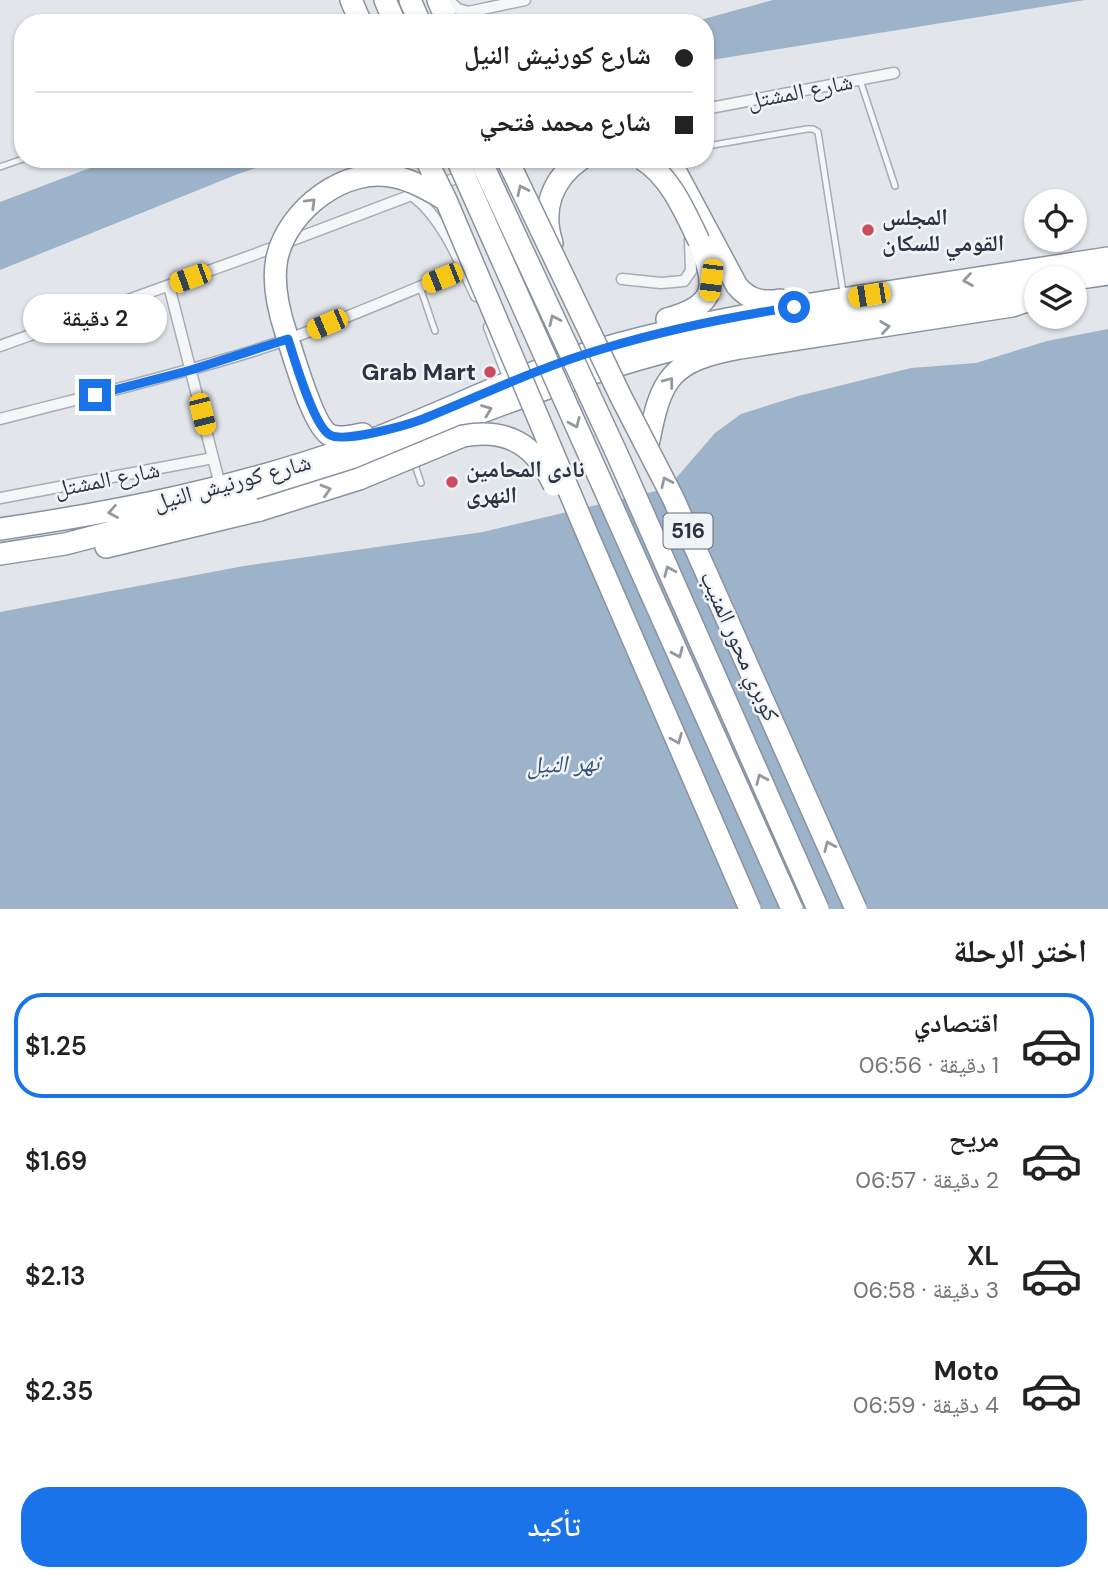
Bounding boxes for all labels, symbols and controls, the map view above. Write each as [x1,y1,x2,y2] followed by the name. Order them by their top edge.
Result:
[464,38,651,72] text: شارع كورنيش النيل
[745,66,855,116] street label: شارع المشتل
[479,105,651,139] text: شارع محمد فتحي
[516,185,530,197] one-way arrow
[1024,189,1087,329] map controls
[1024,189,1087,252] button: locate
[303,199,316,212] one-way arrow
[882,202,1004,262] place label: المجلس القومي للسكان
[860,222,876,238] marker: المجلس القومي للسكان
[699,258,724,302] car
[419,260,466,296] car
[167,261,214,295] car
[1024,266,1087,329] button: layers
[962,272,974,287] one-way arrow
[847,281,892,309] car
[778,291,810,323] route start
[23,294,167,342] callout: 2 دقيقة
[62,303,128,333] text: 2 دقيقة
[304,306,351,342] car
[548,315,562,327] one-way arrow
[879,320,891,335] one-way arrow
[362,357,476,387] place label: Grab Mart
[482,364,498,380] marker: Grab Mart
[661,377,674,389] one-way arrow
[79,379,111,411] route end
[187,391,218,437] car
[480,405,492,419] one-way arrow
[567,416,581,428] one-way arrow
[150,447,314,517] street label: شارع كورنيش النيل
[52,454,162,504] street label: شارع المشتل
[466,454,585,510] place label: نادى المحامين النهرى
[444,474,460,490] marker: نادى المحامين النهرى
[660,477,674,489] one-way arrow
[319,484,331,499] one-way arrow
[107,503,119,518] one-way arrow
[664,514,712,548] road number: 516
[663,566,677,579] one-way arrow
[690,566,787,728] street label: كوبري محور المنيب
[670,646,684,658] one-way arrow
[668,733,682,745] one-way arrow
[526,747,604,780] water label: نهر النيل
[755,774,769,787] one-way arrow
[823,841,837,854] one-way arrow
[953,930,1087,972] text: اختر الرحلة
[914,1006,999,1040] text: اقتصادي
[1020,1014,1083,1077] icon: car
[25,1029,87,1063] text: $1.25
[859,1050,999,1080] text: 1 دقيقة · 06:56
[949,1121,999,1155] text: مريح
[1020,1129,1083,1192] icon: car
[25,1144,87,1178] text: $1.69
[855,1165,999,1195] text: 2 دقيقة · 06:57
[967,1239,999,1273] text: XL
[1020,1244,1083,1307] icon: car
[25,1259,86,1293] text: $2.13
[853,1275,999,1305] text: 3 دقيقة · 06:58
[934,1354,999,1388] text: Moto
[1020,1359,1083,1422] icon: car
[25,1374,93,1408] text: $2.35
[853,1390,999,1420] text: 4 دقيقة · 06:59
[21,1487,1087,1567] button: تأكيد

